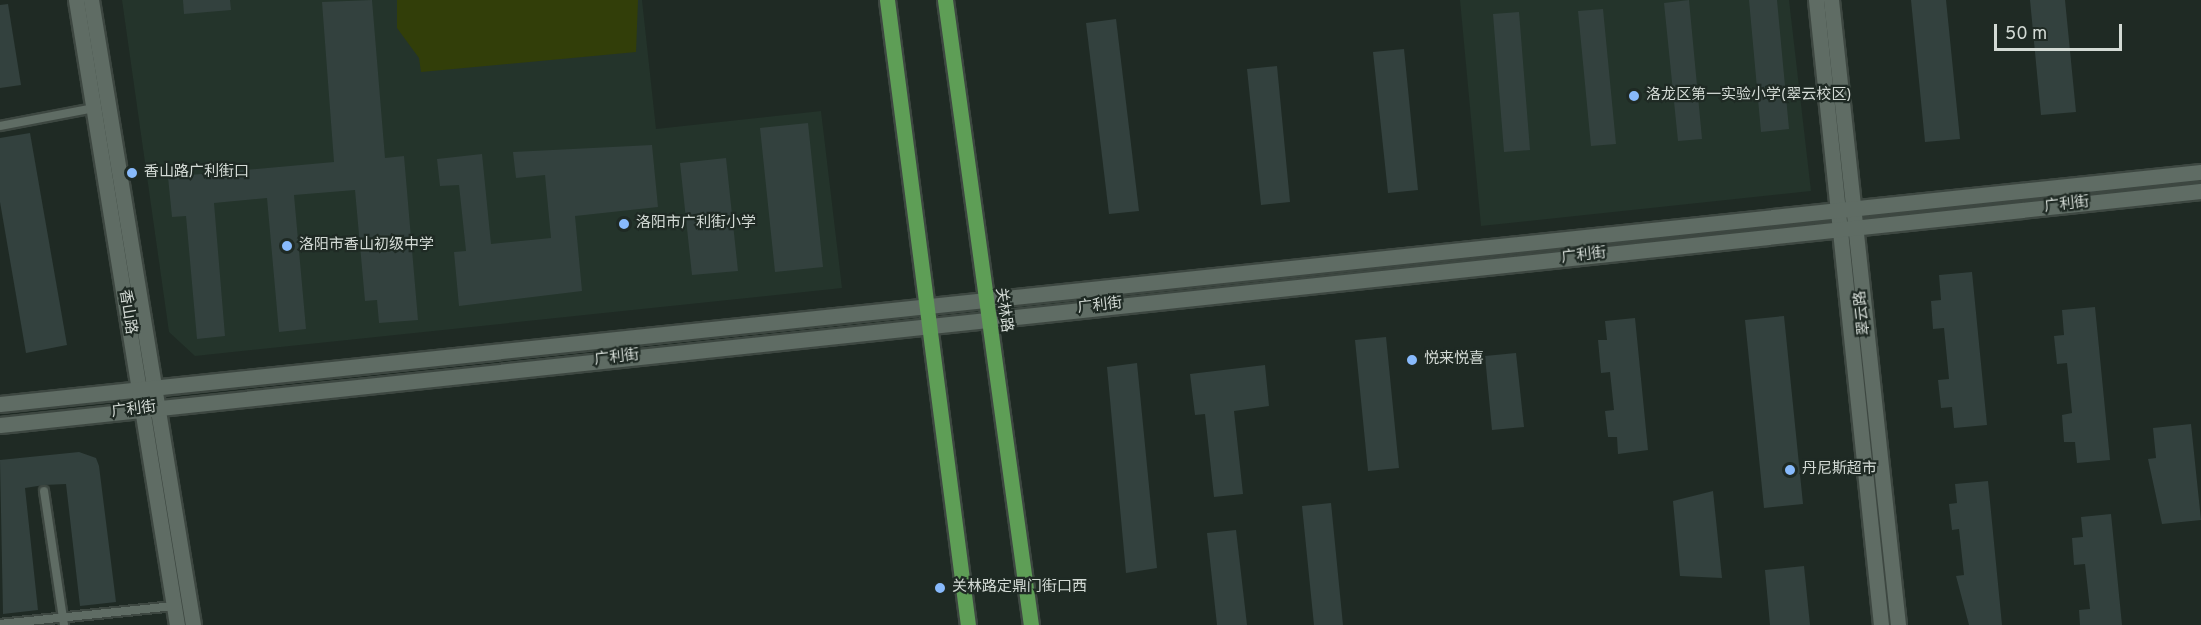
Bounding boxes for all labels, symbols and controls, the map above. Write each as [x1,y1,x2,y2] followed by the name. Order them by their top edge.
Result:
[1997,12,2124,50] scale bar
[2005,23,2047,46] text: 50 m
[1646,87,1851,105] place label: 洛龙区第一实验小学(翠云校区)
[1627,89,1641,103] marker: 洛龙区第一实验小学(翠云校区)
[144,164,249,182] place label: 香山路广利街口
[125,166,139,180] marker: 香山路广利街口
[2044,194,2090,216] street label: 广利街
[636,215,756,233] place label: 洛阳市广利街小学
[617,217,631,231] marker: 洛阳市广利街小学
[299,237,434,255] place label: 洛阳市香山初级中学
[280,239,294,253] marker: 洛阳市香山初级中学
[1561,245,1607,267] street label: 广利街
[991,286,1015,334] street label: 关林路
[115,288,139,336] street label: 香山路
[1852,290,1874,336] street label: 翠云路
[1077,295,1123,317] street label: 广利街
[594,347,640,369] street label: 广利街
[1424,351,1484,369] place label: 悦来悦喜
[1405,353,1419,367] marker: 悦来悦喜
[111,398,157,422] street label: 广利街
[1802,461,1877,479] place label: 丹尼斯超市
[1783,463,1797,477] marker: 丹尼斯超市
[952,579,1087,597] place label: 关林路定鼎门街口西
[933,581,947,595] marker: 关林路定鼎门街口西

